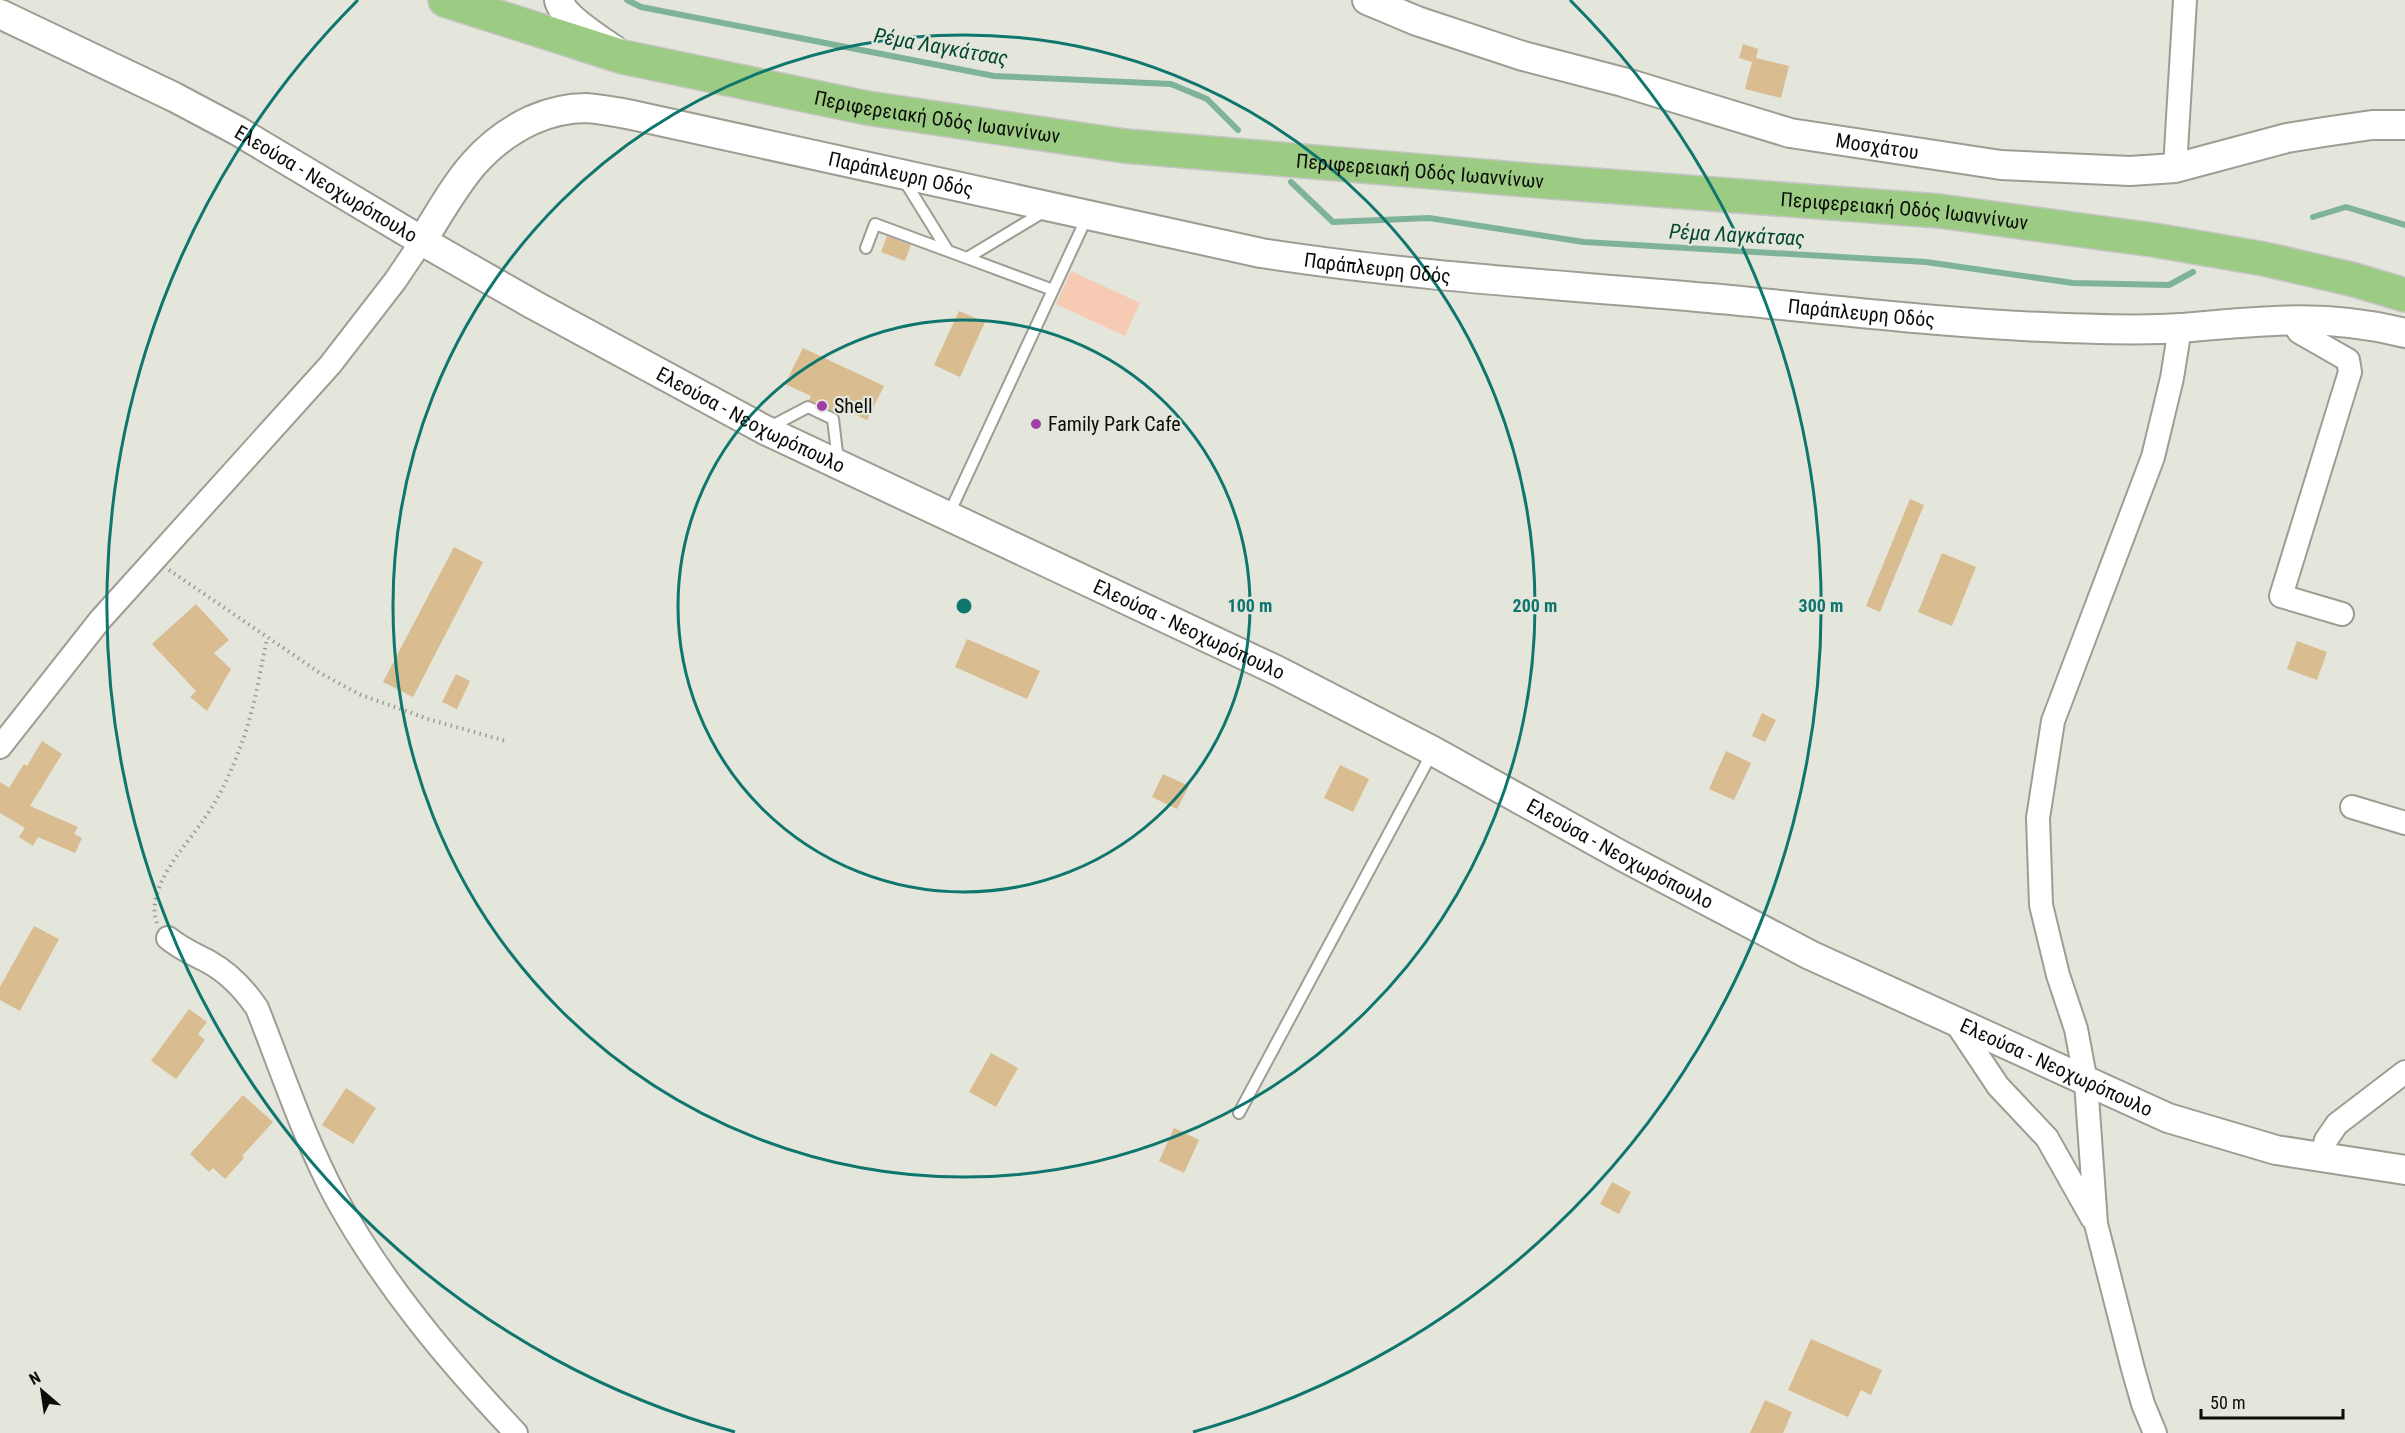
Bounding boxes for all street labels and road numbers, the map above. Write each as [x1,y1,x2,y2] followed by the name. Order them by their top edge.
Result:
[812,85,1062,148] street label: Περιφερειακή Οδός Ιωαννίνων
[230,120,422,248] street label: Ελεούσα - Νεοχωρόπουλο
[1834,128,1920,164] street label: Μοσχάτου
[826,146,976,202] street label: Παράπλευρη Οδός
[1295,149,1545,193] street label: Περιφερειακή Οδός Ιωαννίνων
[1780,187,2030,235] street label: Περιφερειακή Οδός Ιωαννίνων
[1303,247,1452,288] street label: Παράπλευρη Οδός
[1787,294,1936,332] street label: Παράπλευρη Οδός
[652,362,849,478] street label: Ελεούσα - Νεοχωρόπουλο
[1090,574,1289,685] street label: Ελεούσα - Νεοχωρόπουλο
[1523,794,1718,914] street label: Ελεούσα - Νεοχωρόπουλο
[1957,1013,2156,1121] street label: Ελεούσα - Νεοχωρόπουλο

